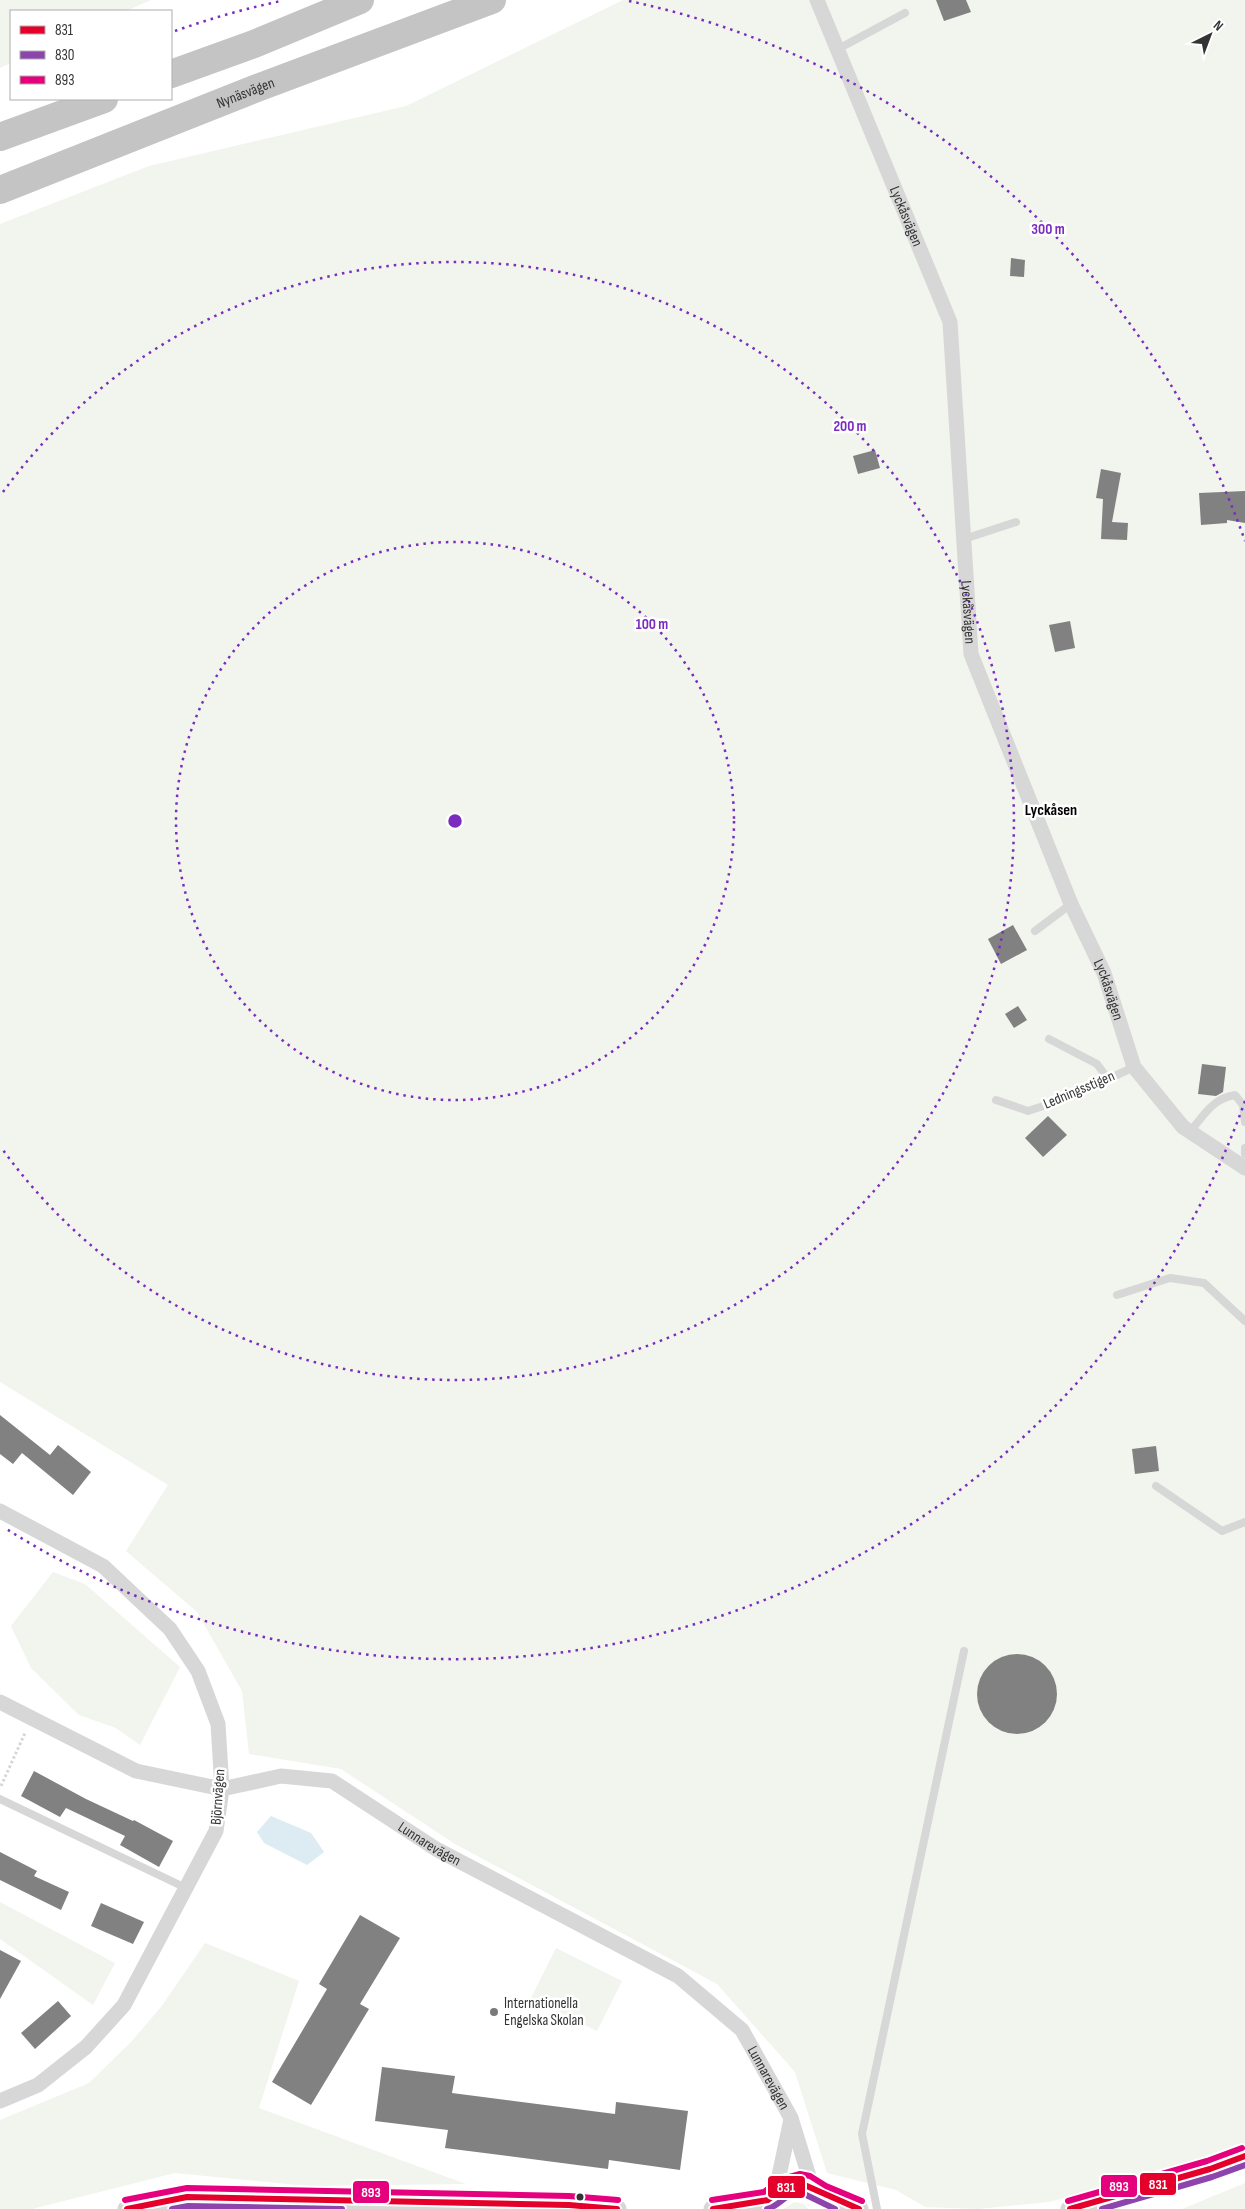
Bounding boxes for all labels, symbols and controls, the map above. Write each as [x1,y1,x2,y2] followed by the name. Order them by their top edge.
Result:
[10,10,172,100] legend
[1185,10,1235,60] north arrow
[1210,17,1227,35] text: N
[55,21,74,40] text: 831
[55,46,75,65] text: 830
[55,71,75,90] text: 893
[214,73,277,113] street label: Nynäsvägen
[885,183,927,249] street label: Lyckåsvägen
[1031,220,1065,239] text: 300 m
[833,417,867,436] text: 200 m
[957,580,980,644] street label: Lyckåsvägen
[636,615,668,634] text: 100 m
[1025,801,1077,820] district label: Lyckåsen
[446,812,464,830] centre of rings
[1089,956,1128,1023] street label: Lyckåsvägen
[1040,1066,1118,1114] street label: Ledningsstigen
[207,1768,229,1826] street label: Björnvägen
[394,1817,464,1870] street label: Lunnarevägen
[504,1994,584,2030] place label: Internationella Engelska Skolan
[488,2006,500,2018] marker: Internationella Engelska Skolan
[743,2042,794,2113] street label: Lunnarevägen
[1139,2172,1177,2196] line badge: 831
[1100,2174,1138,2198] line badge: 893
[767,2175,806,2199] line badge: 831
[1149,2176,1168,2193] text: 831
[1109,2178,1129,2195] text: 893
[777,2179,796,2196] text: 831
[352,2180,390,2204] line badge: 893
[361,2184,381,2201] text: 893
[575,2192,585,2202] unlabelled marker

